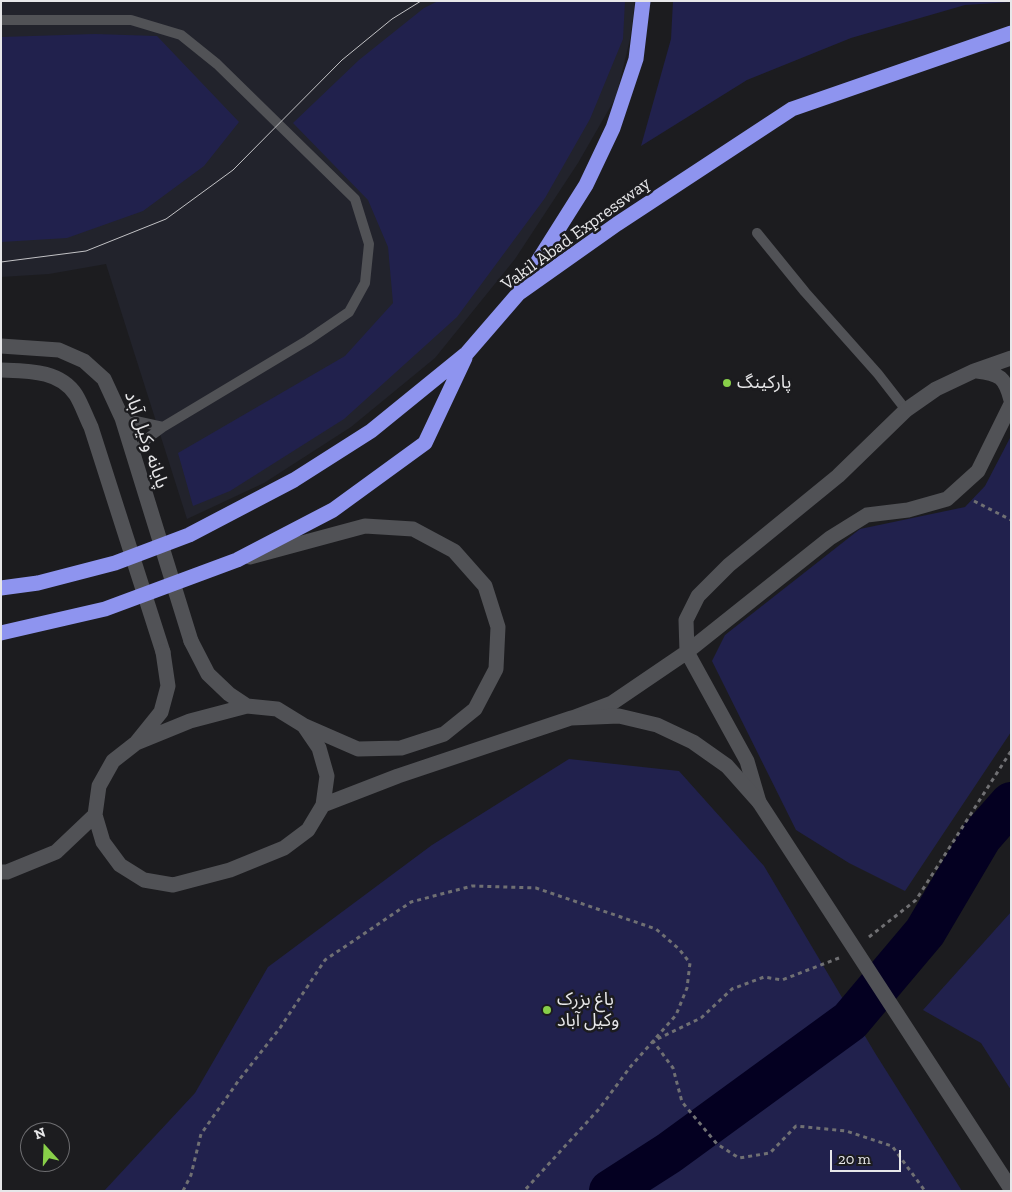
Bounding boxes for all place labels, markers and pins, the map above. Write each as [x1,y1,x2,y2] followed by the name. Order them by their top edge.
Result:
[737,372,791,394] place label: پارکینگ
[721,377,733,389] marker: پارکینگ
[557,989,619,1032] place label: باغ بزرک وکیل آباد
[541,1004,553,1016] marker: باغ بزرک وکیل آباد

